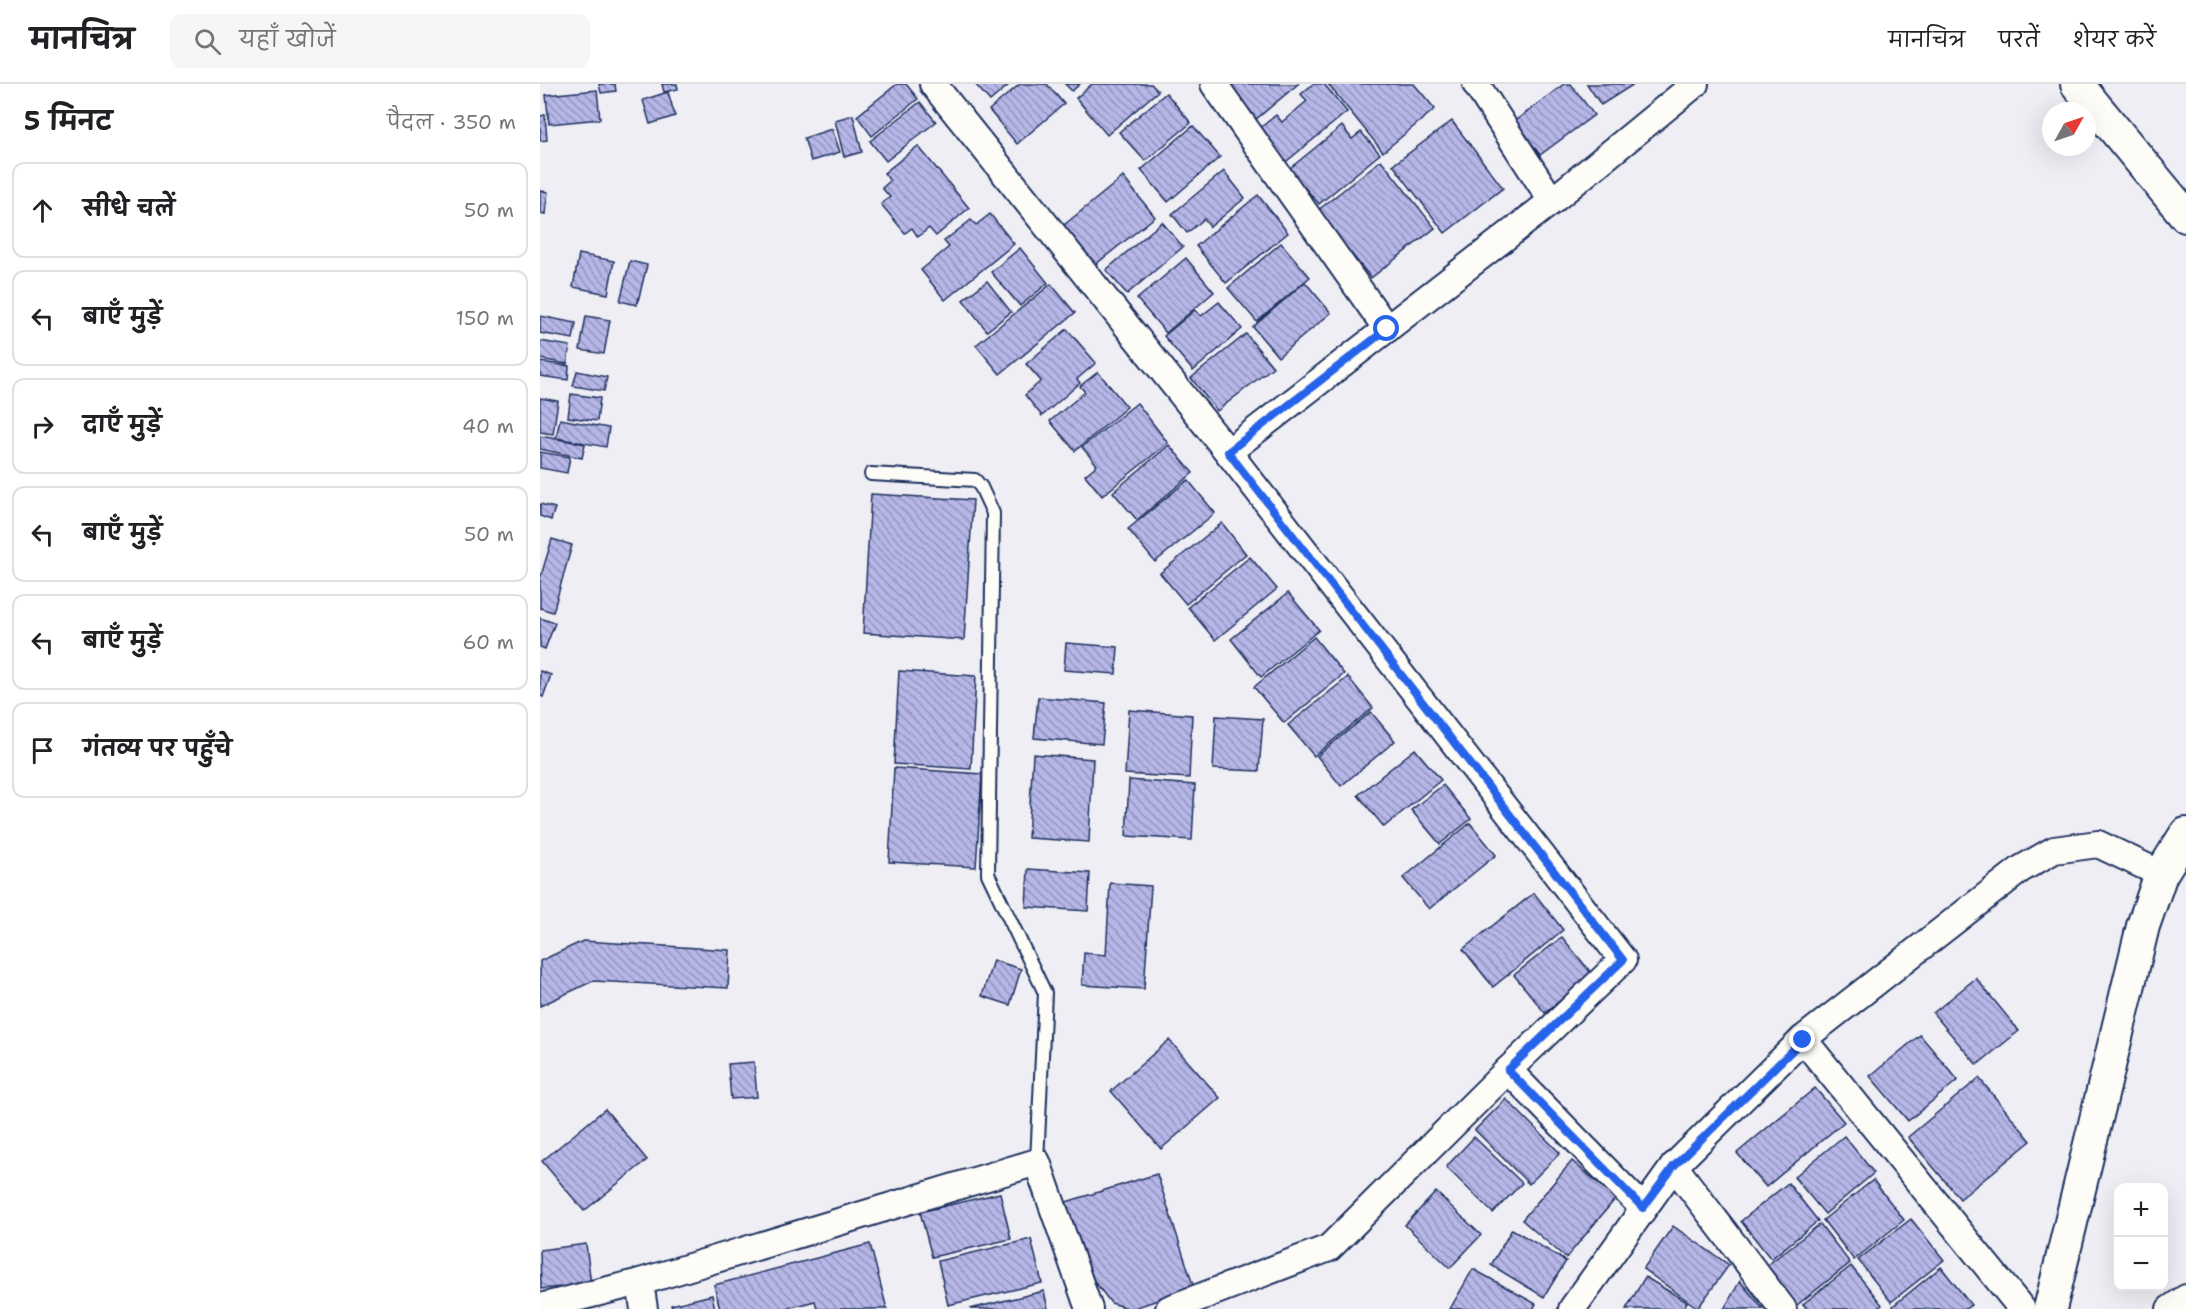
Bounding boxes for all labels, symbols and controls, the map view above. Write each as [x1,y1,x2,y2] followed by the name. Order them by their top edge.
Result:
[170,14,590,68] search box
[30,20,134,58] text: मानचित्र
[191,25,224,58] icon: search
[239,25,336,54] text: यहाँ खोजें
[1888,26,1965,54] text: मानचित्र
[1998,26,2040,54] text: परतें
[2073,26,2156,54] text: शेयर करें
[2042,102,2096,156] north arrow
[24,103,112,138] text: 5 मिनट
[387,109,516,135] text: पैदल · 350 m
[26,194,59,227] icon: ahead
[83,194,175,223] text: सीधे चलें
[464,197,514,223] text: 50 m
[26,302,59,335] icon: left
[83,302,162,331] text: बाएँ मुड़ें
[456,305,514,331] text: 150 m
[1373,315,1399,341] route start
[26,410,59,443] icon: right
[83,410,162,439] text: दाएँ मुड़ें
[462,413,514,439] text: 40 m
[26,518,59,551] icon: left
[83,518,162,547] text: बाएँ मुड़ें
[464,521,514,547] text: 50 m
[26,626,59,659] icon: left
[83,626,162,655] text: बाएँ मुड़ें
[462,629,514,655] text: 60 m
[26,734,59,767] icon: arrive
[83,734,232,763] text: गंतव्य पर पहुँचे
[1789,1026,1815,1052] route end
[2114,1183,2168,1291] map controls
[2114,1183,2168,1237] button: +
[2114,1237,2168,1291] button: −

